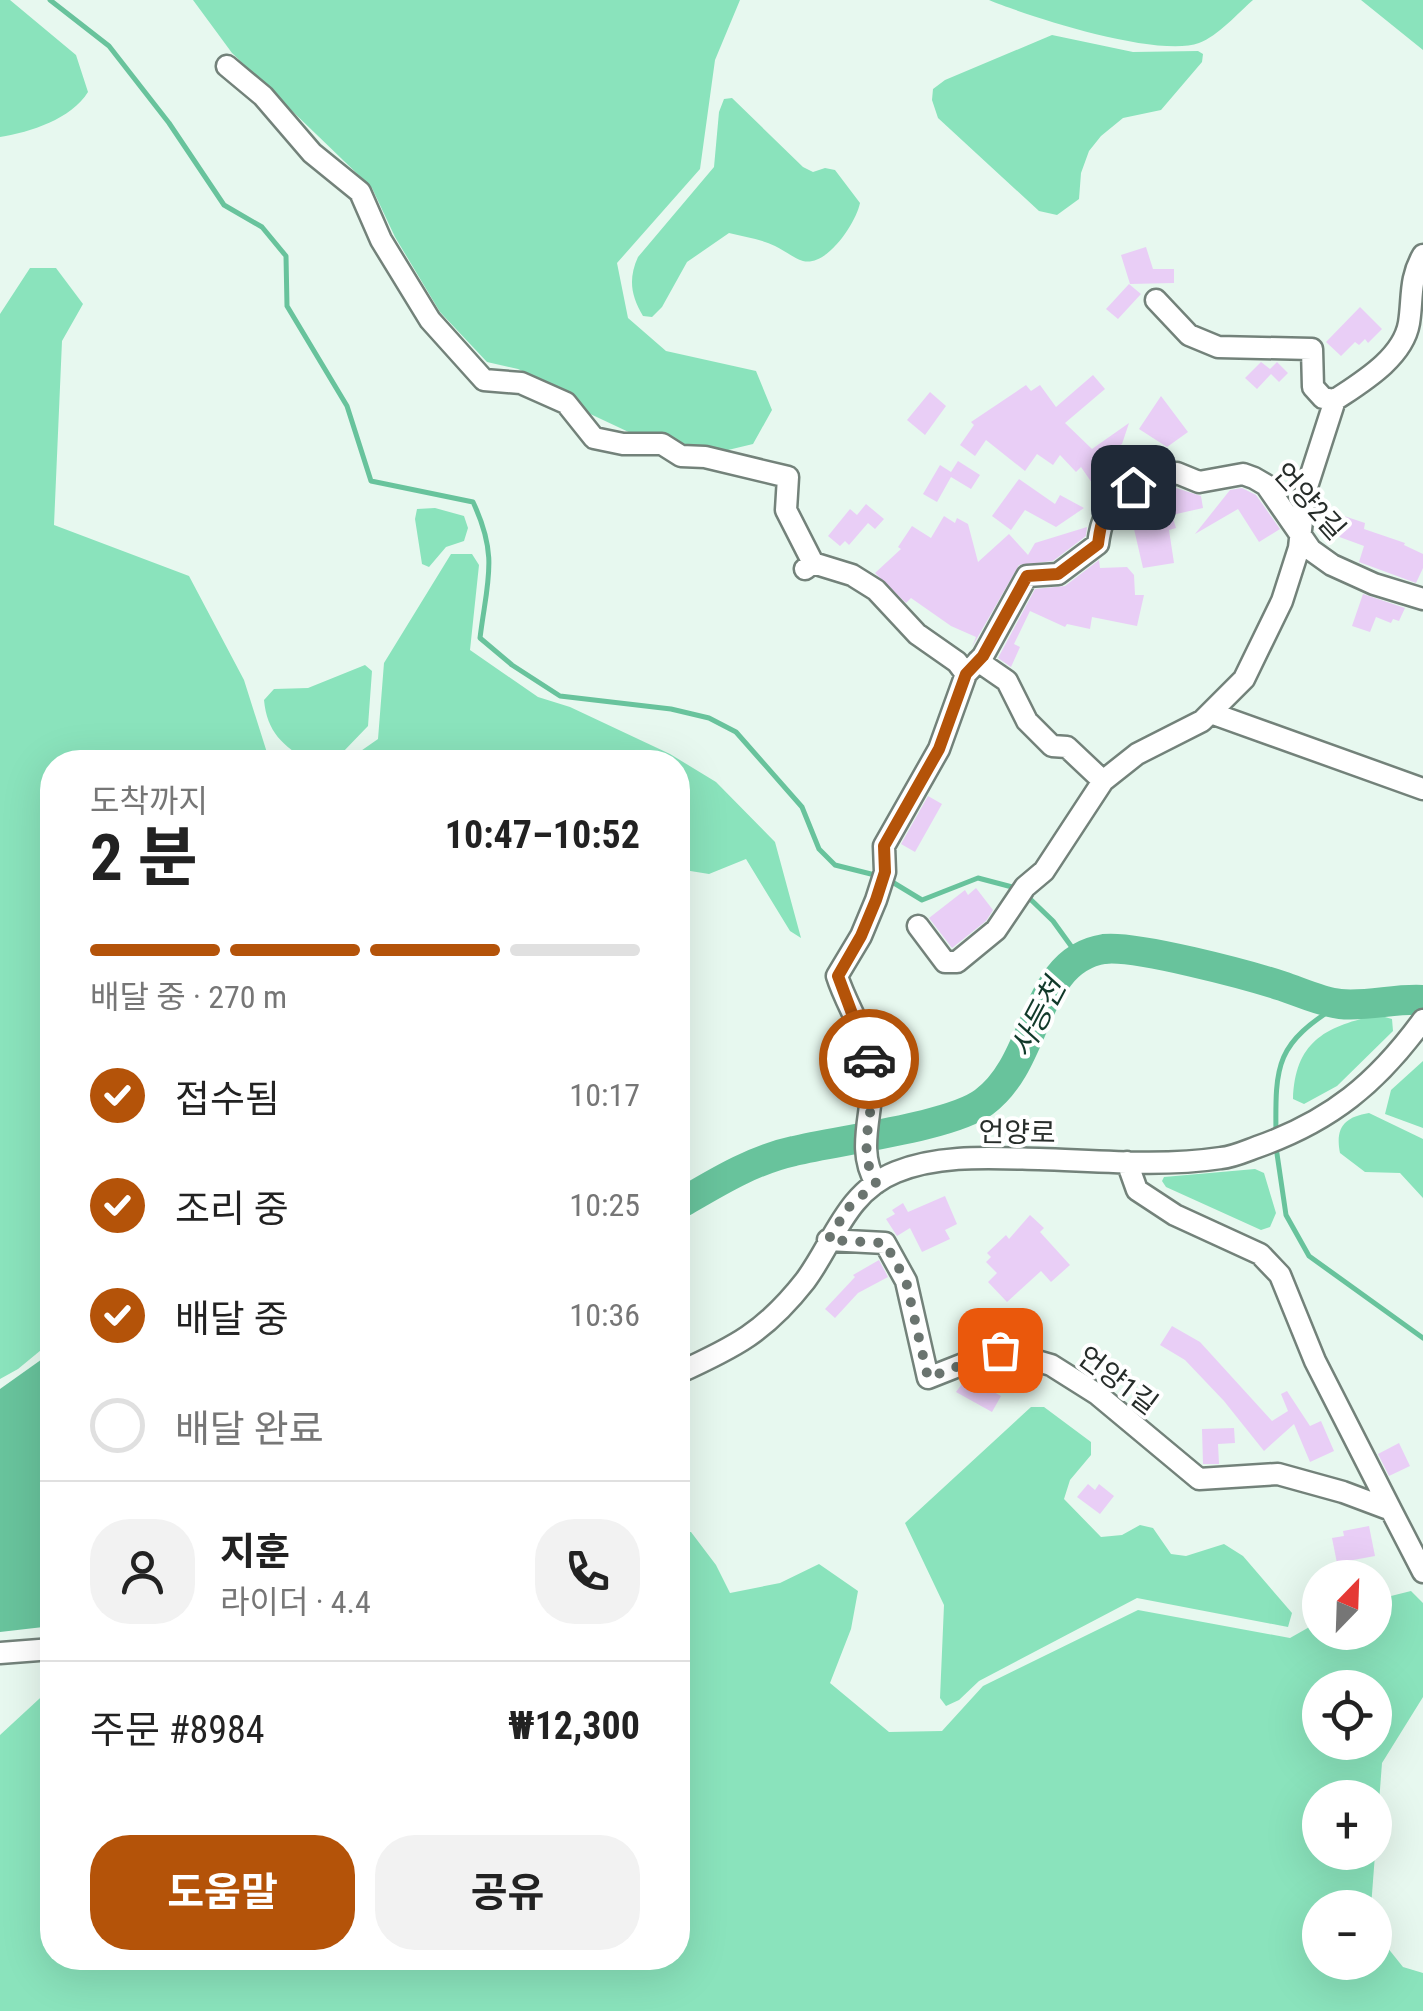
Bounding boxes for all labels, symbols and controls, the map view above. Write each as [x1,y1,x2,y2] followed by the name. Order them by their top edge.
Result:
[1091,445,1176,530] pin
[1267,456,1352,546] street label: 언양2길
[1106,460,1161,515] icon: home
[90,782,208,820] text: 도착까지
[445,813,640,857] text: 10:47–10:52
[90,820,198,896] text: 2 분
[1003,970,1074,1063] water label: 사등천
[90,978,287,1016] text: 배달 중 · 270 m
[819,1009,919,1109] courier
[842,1032,897,1087] icon: car
[90,1068,145,1123] icon: check
[569,1076,640,1114] text: 10:17
[175,1077,280,1121] text: 접수됨
[978,1115,1056,1150] street label: 언양로
[90,1178,145,1233] icon: check
[569,1186,640,1224] text: 10:25
[175,1187,289,1231] text: 조리 중
[90,1288,145,1343] icon: check
[569,1296,640,1334] text: 10:36
[175,1297,289,1341] text: 배달 중
[958,1308,1043,1393] pin
[973,1323,1028,1378] icon: bag
[1071,1340,1164,1421] street label: 언양1길
[175,1407,324,1451] text: 배달 완료
[90,1519,195,1624] button: person
[535,1519,640,1624] button: phone
[220,1530,290,1574] text: 지훈
[1302,1560,1392,1650] north arrow
[1302,1560,1392,1980] map controls
[220,1583,371,1621] text: 라이더 · 4.4
[1302,1670,1392,1760] button: locate
[508,1704,640,1748] text: ₩12,300
[90,1708,265,1752] text: 주문 #8984
[1302,1780,1392,1870] button: +
[90,1835,355,1950] button: 도움말
[375,1835,640,1950] button: 공유
[1302,1890,1392,1980] button: −

